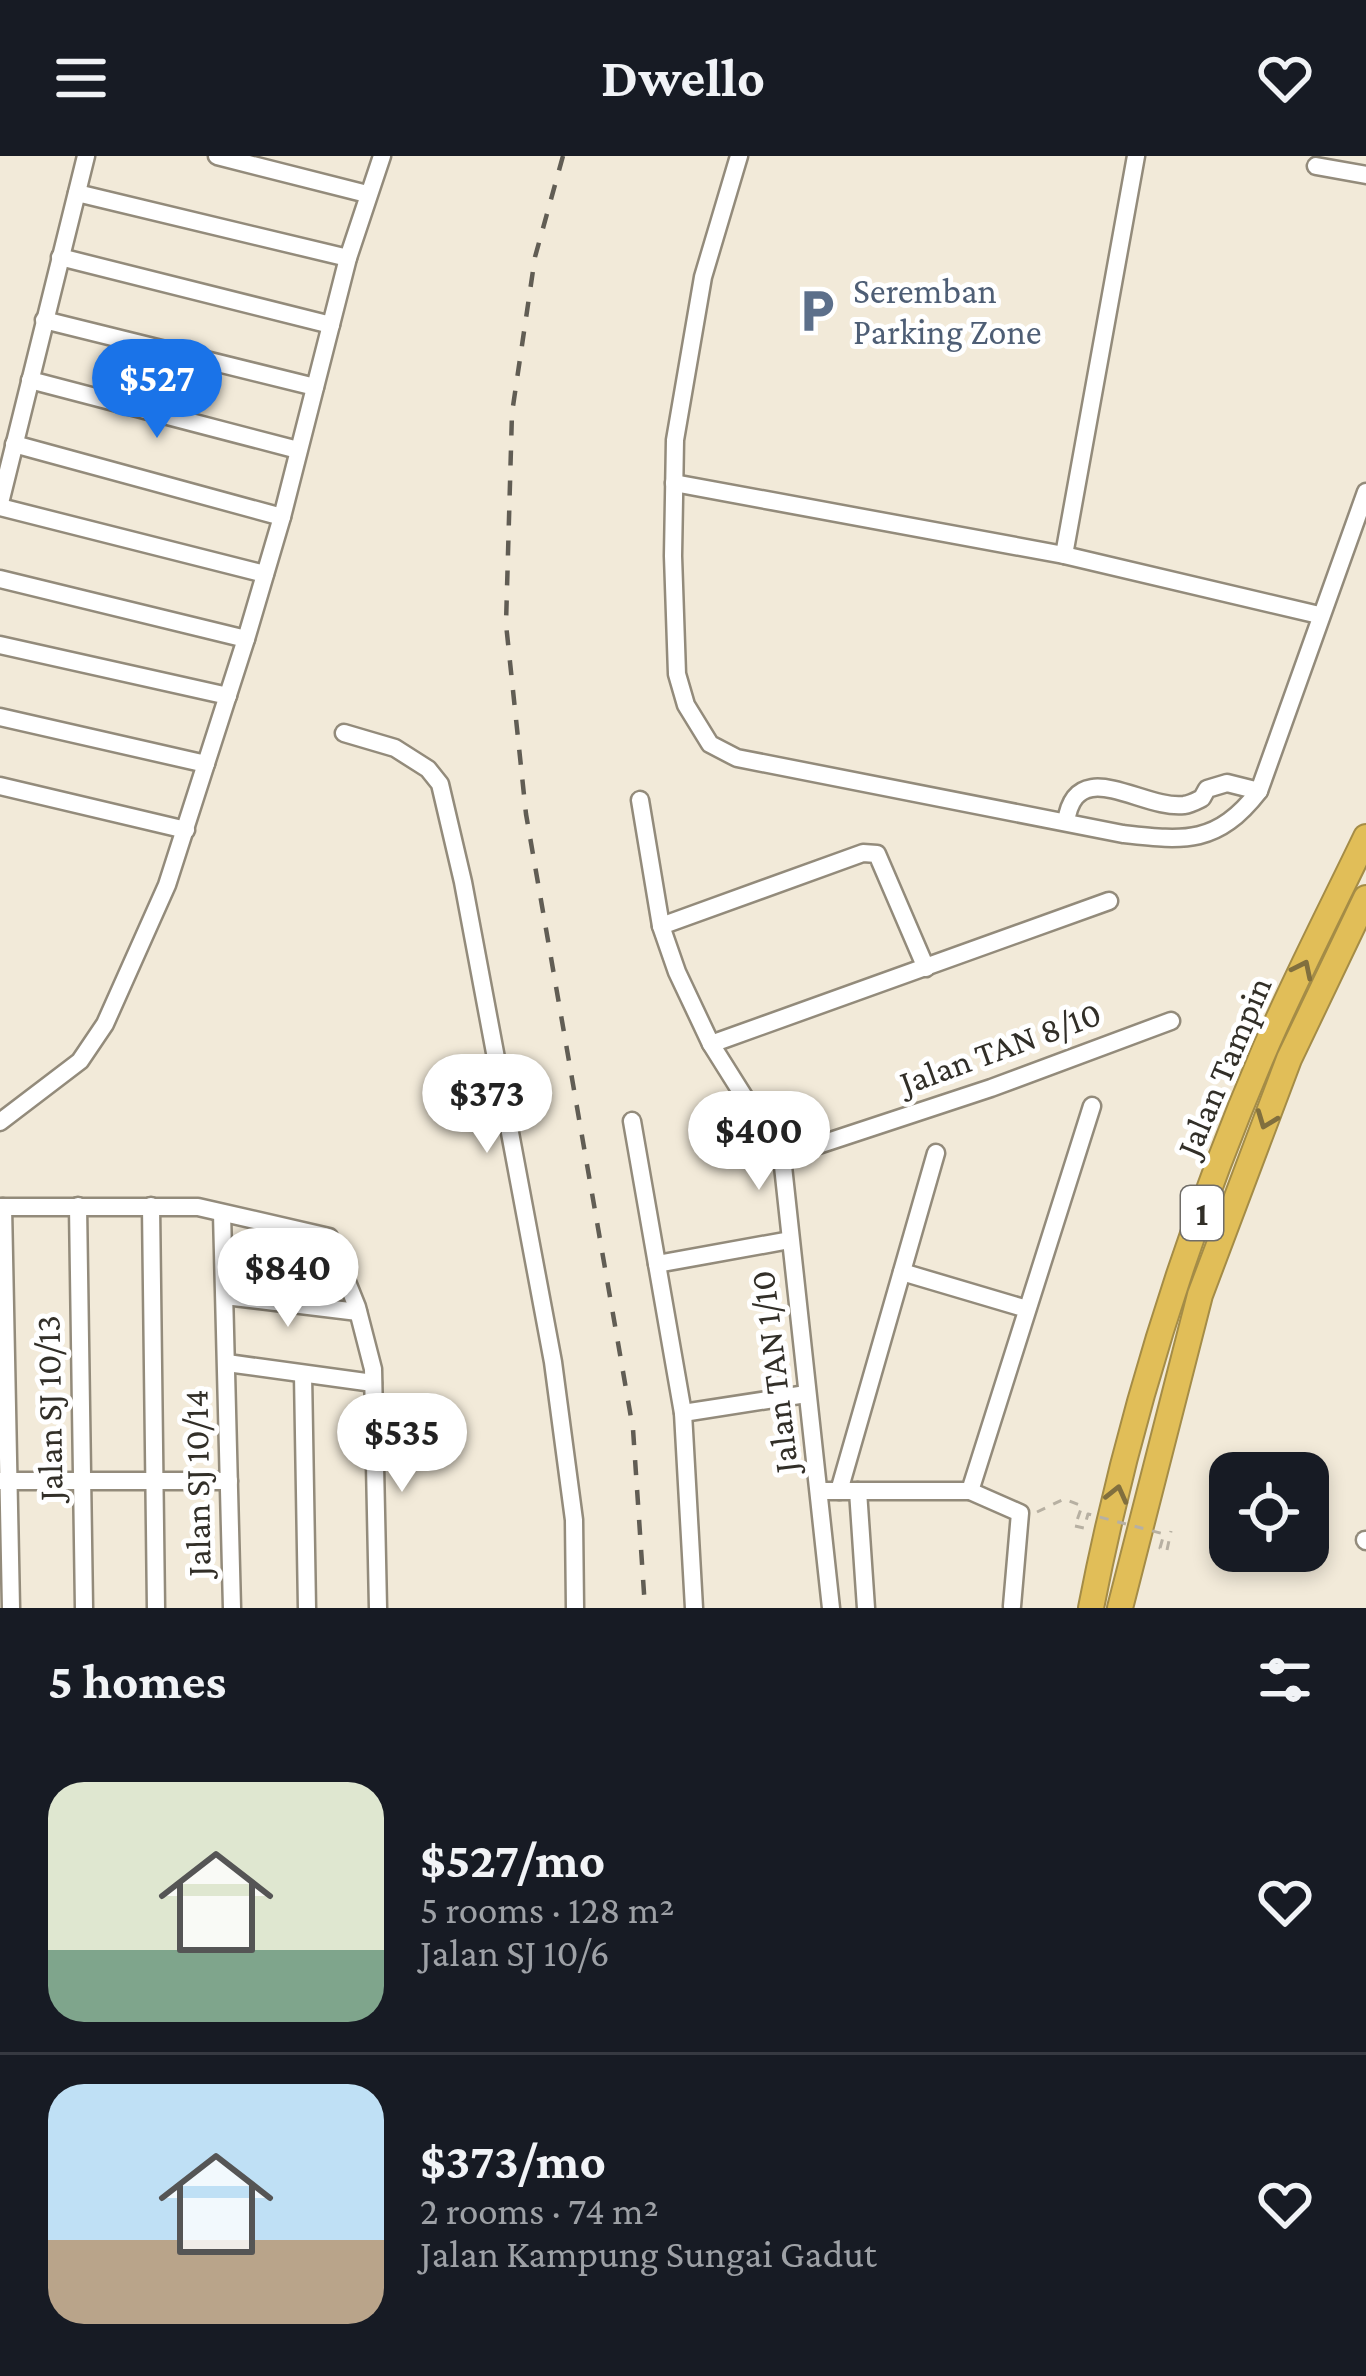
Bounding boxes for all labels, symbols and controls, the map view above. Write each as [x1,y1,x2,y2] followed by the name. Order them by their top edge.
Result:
[48,45,114,111] icon: menu
[1252,45,1318,111] icon: heart
[601,48,765,108] text: Dwello
[853,271,1042,352] place label: Seremban Parking Zone
[792,286,842,336] parking icon: Seremban Parking Zone
[86,339,228,441] pin: $527
[119,356,195,399] text: $527
[1289,960,1312,981] one-way arrow
[1167,971,1280,1165] street label: Jalan Tampin
[892,993,1106,1104] street label: Jalan TAN 8/10
[416,1054,558,1156] pin: $373
[449,1071,525,1114] text: $373
[688,1091,830,1193] pin: $400
[715,1108,803,1151] text: $400
[1256,1108,1281,1129] one-way arrow
[1181,1186,1223,1240] road number: 1
[217,1228,359,1330] pin: $840
[245,1245,331,1288] text: $840
[742,1268,807,1478] street label: Jalan TAN 1/10
[27,1315,71,1504] street label: Jalan SJ 10/13
[175,1389,219,1580] street label: Jalan SJ 10/14
[331,1393,473,1495] pin: $535
[364,1410,440,1453] text: $535
[1209,1452,1329,1572] map controls
[1209,1452,1329,1572] button: locate
[1103,1484,1128,1505] one-way arrow
[1252,1647,1318,1713] icon: filters
[48,1652,226,1709] text: 5 homes
[144,1830,288,1974] icon: home
[420,1831,605,1888] text: $527/mo
[1252,1869,1318,1935] icon: heart
[420,1888,675,1931] text: 5 rooms · 128 m²
[420,1931,610,1974] text: Jalan SJ 10/6
[144,2132,288,2276] icon: home
[420,2132,606,2189] text: $373/mo
[1252,2171,1318,2237] icon: heart
[420,2189,659,2232] text: 2 rooms · 74 m²
[420,2232,877,2275] text: Jalan Kampung Sungai Gadut

